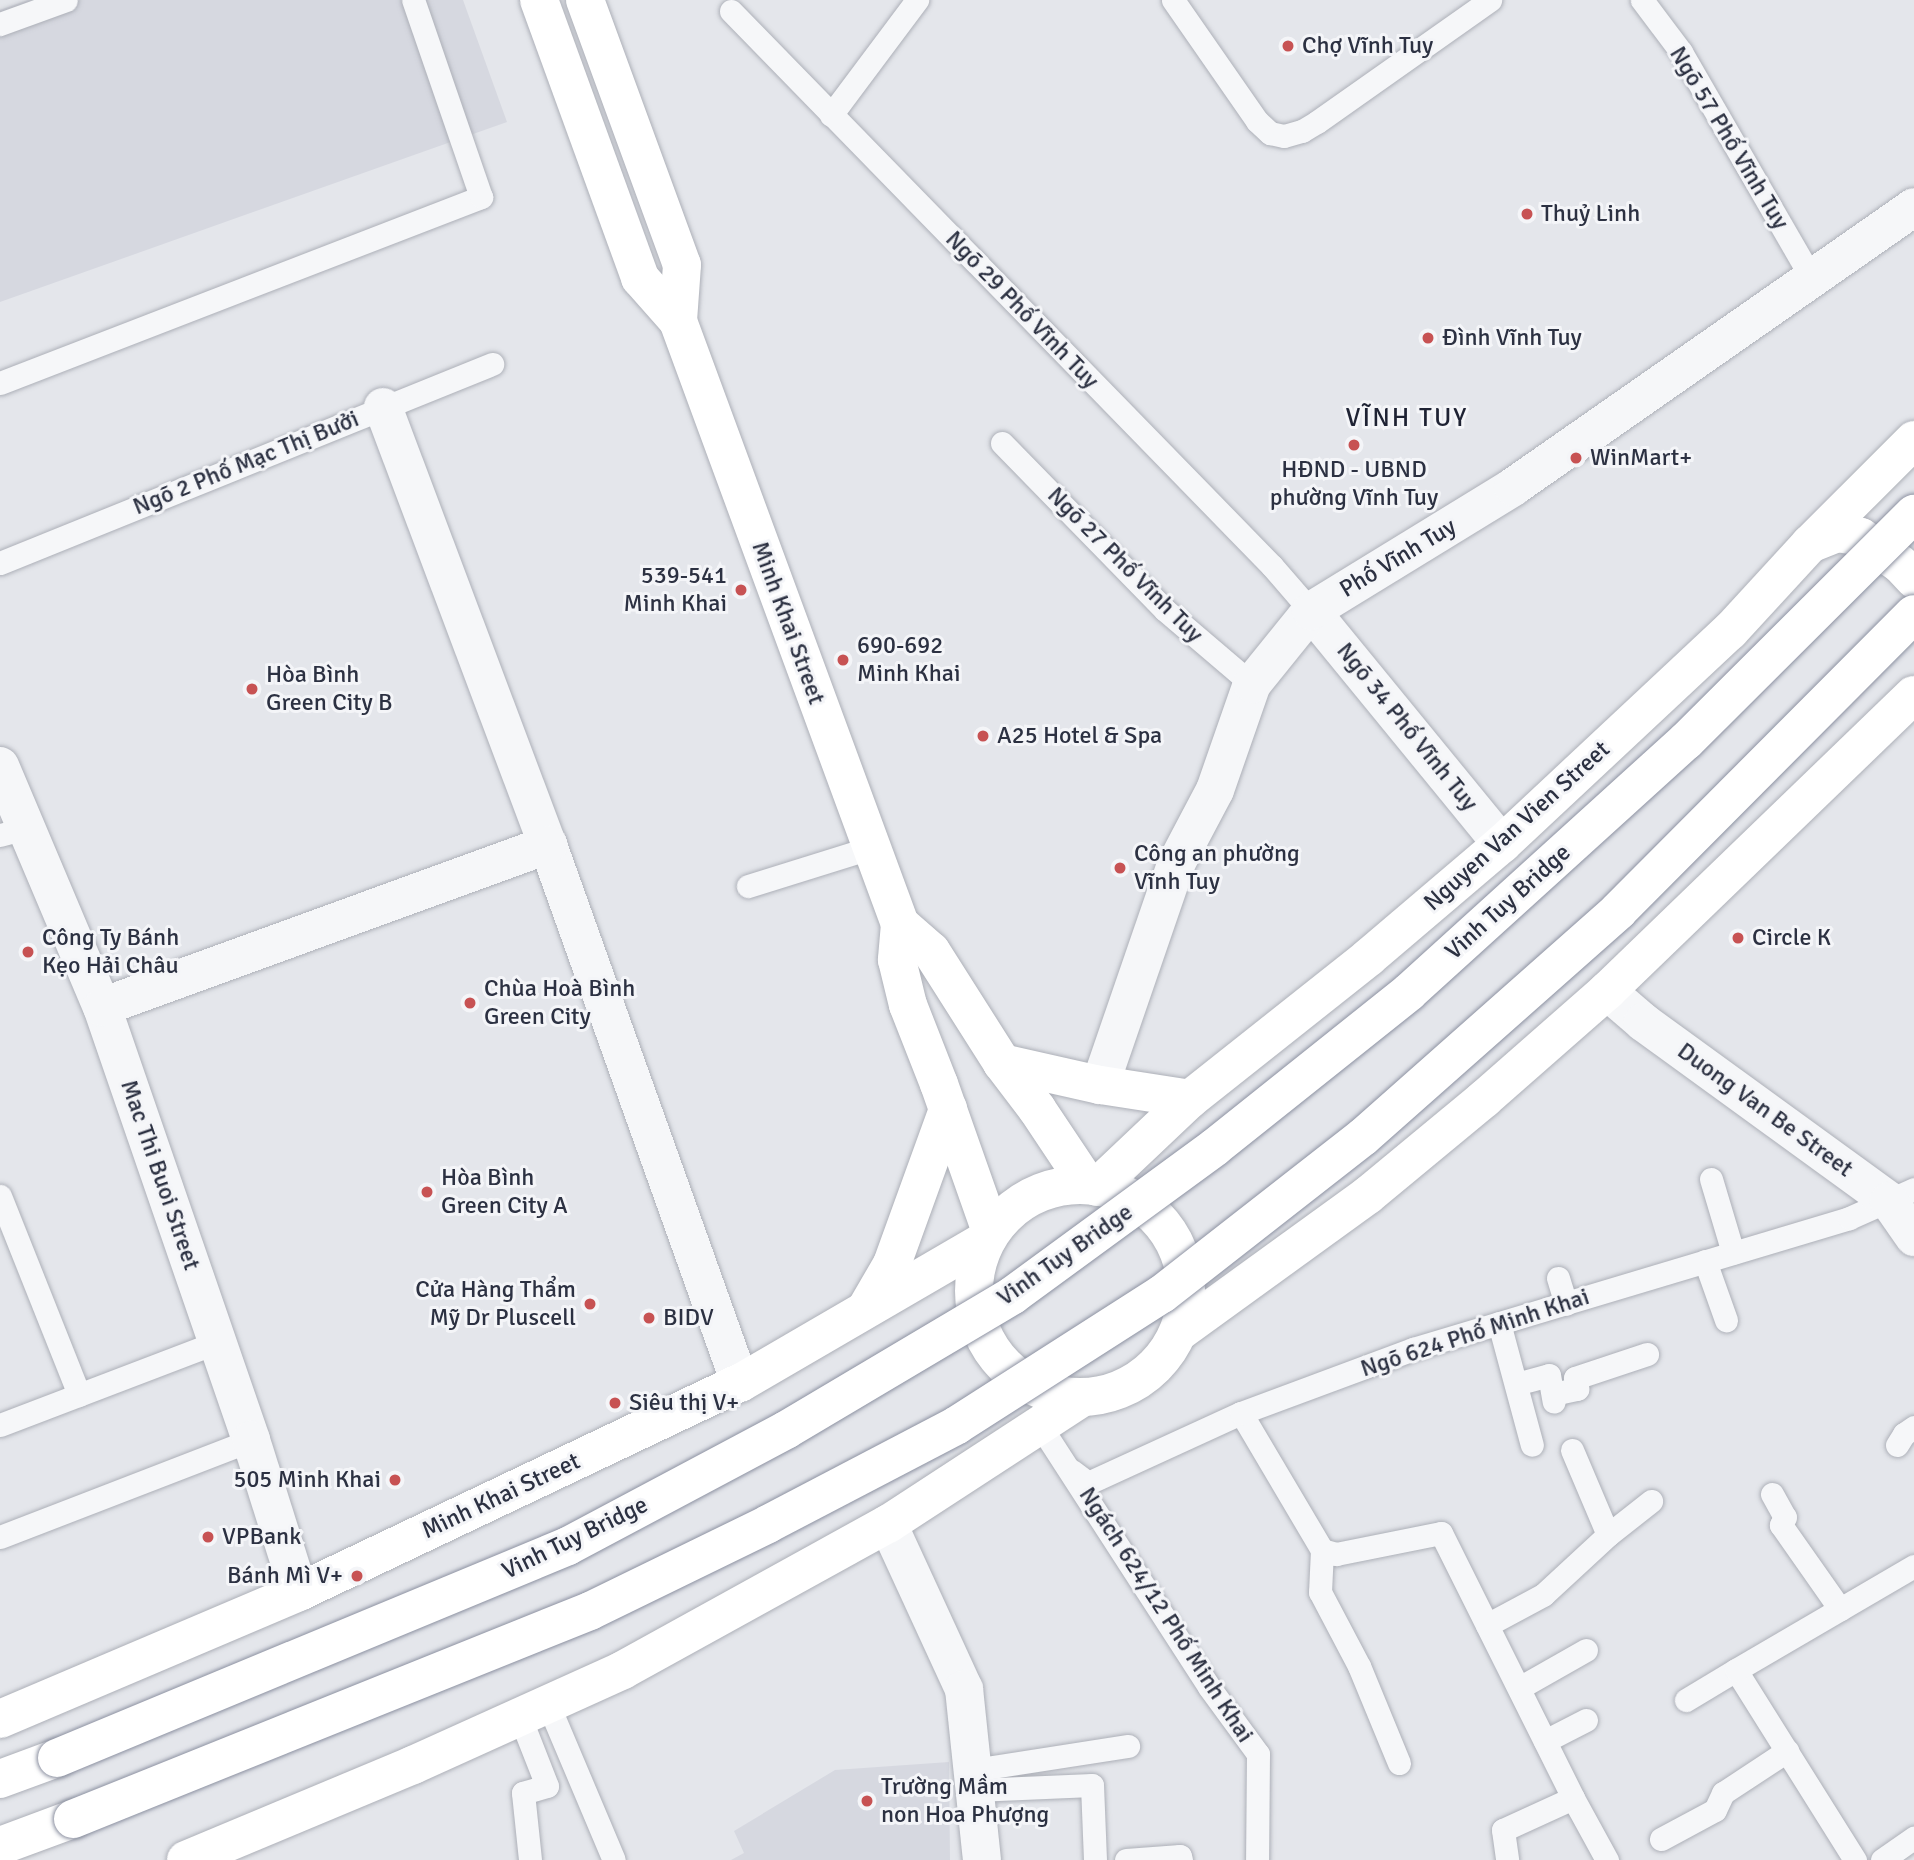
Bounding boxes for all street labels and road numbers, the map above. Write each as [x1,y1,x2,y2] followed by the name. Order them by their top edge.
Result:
[1663,41,1795,235] street label: Ngõ 57 Phố Vĩnh Tuy
[939,225,1105,395] street label: Ngõ 29 Phố Vĩnh Tuy
[129,404,363,522] street label: Ngõ 2 Phố Mạc Thị Bưởi
[1041,481,1209,649] street label: Ngõ 27 Phố Vĩnh Tuy
[1335,512,1461,604] street label: Phố Vĩnh Tuy
[745,538,831,708] street label: Minh Khai Street
[1330,637,1484,817] street label: Ngõ 34 Phố Vĩnh Tuy
[1418,735,1616,917] street label: Nguyen Van Vien Street
[1439,838,1577,966] street label: Vinh Tuy Bridge
[1672,1037,1858,1183] street label: Duong Van Be Street
[114,1076,206,1274] street label: Mac Thi Buoi Street
[992,1198,1138,1312] street label: Vinh Tuy Bridge
[1357,1282,1593,1384] street label: Ngõ 624 Phố Minh Khai
[417,1447,585,1545] street label: Minh Khai Street
[1073,1482,1259,1748] street label: Ngách 624/12 Phố Minh Khai
[497,1490,653,1586] street label: Vinh Tuy Bridge

